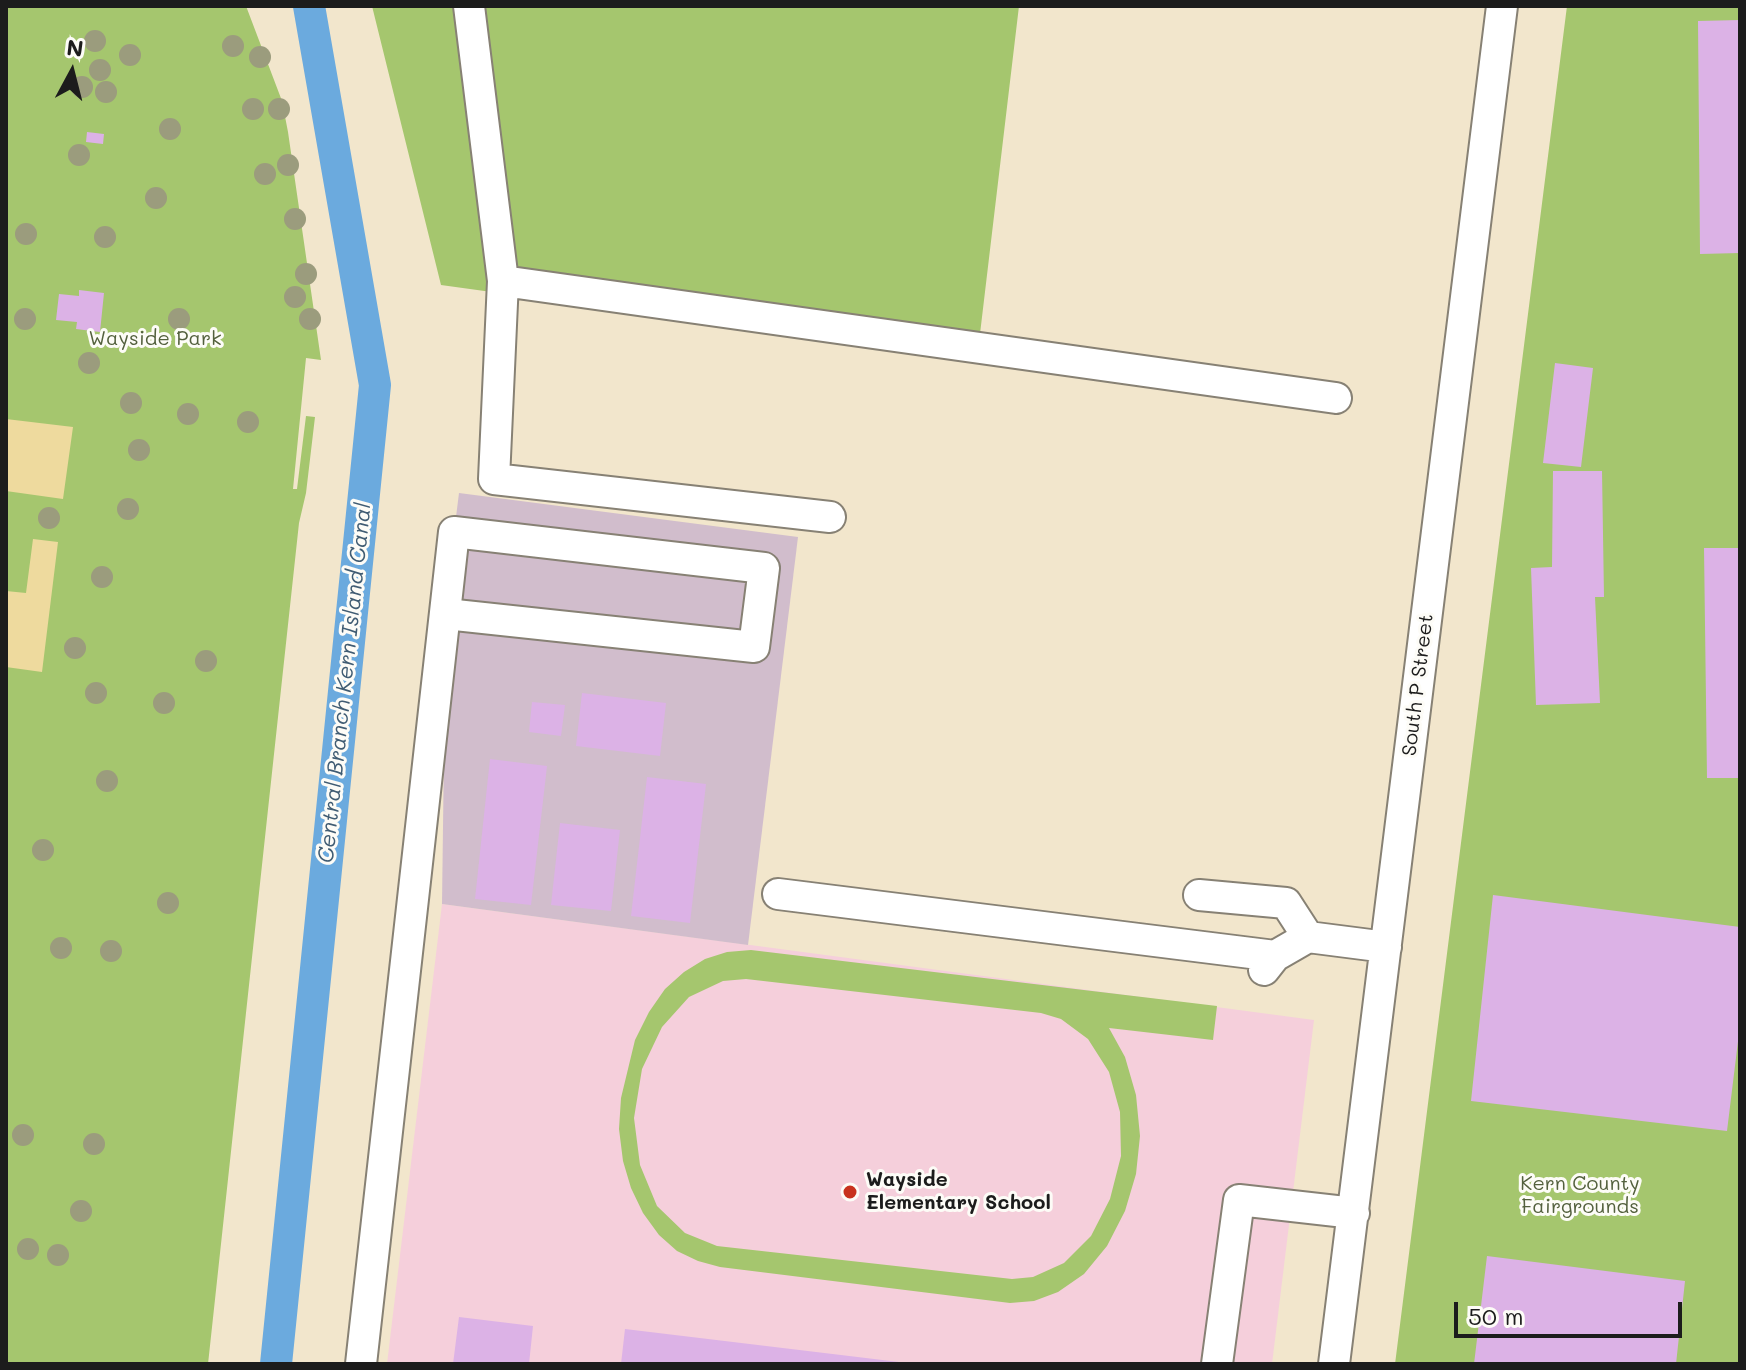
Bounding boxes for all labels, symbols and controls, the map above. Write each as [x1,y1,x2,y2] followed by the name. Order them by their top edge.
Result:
[32,32,112,112] north arrow
[65,32,85,63] text: N
[88,327,222,351] park label: Wayside Park
[313,501,377,865] water label: Central Branch Kern Island Canal
[1397,613,1439,757] street label: South P Street
[866,1168,1051,1215] place label: Wayside Elementary School
[1520,1172,1640,1219] park label: Kern County Fairgrounds
[841,1183,859,1201] marker: Wayside Elementary School
[1458,1286,1686,1336] scale bar
[1468,1300,1524,1331] text: 50 m

